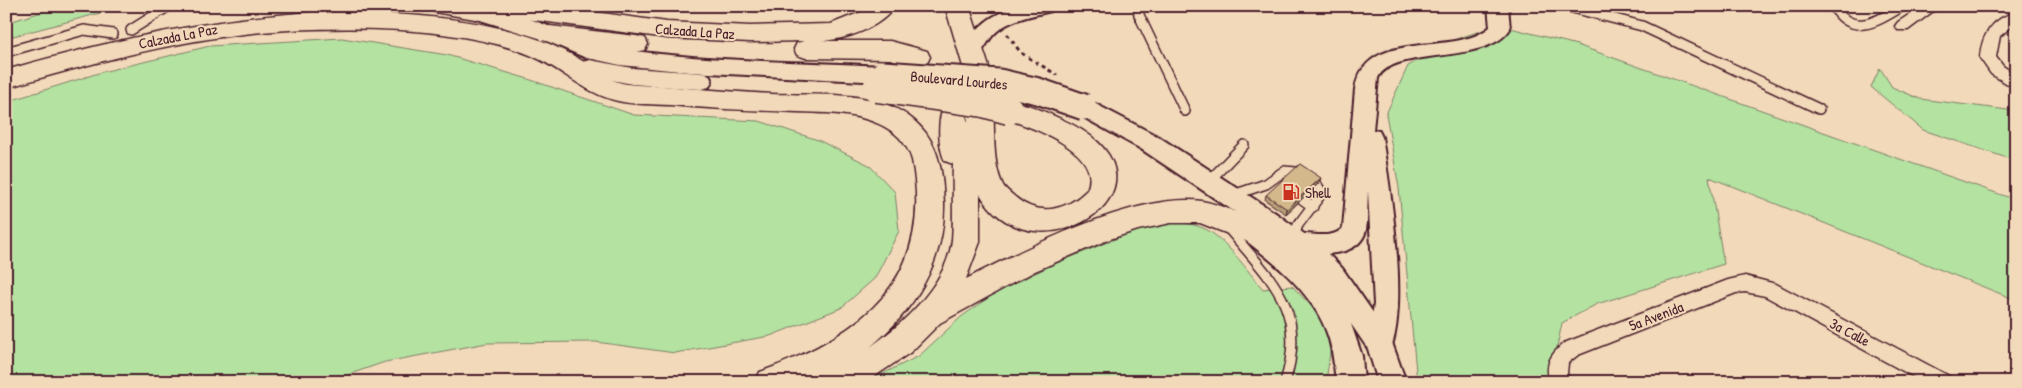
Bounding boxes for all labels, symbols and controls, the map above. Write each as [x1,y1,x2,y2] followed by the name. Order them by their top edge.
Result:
[137,18,220,54] street label: Calzada La Paz
[654,18,736,44] street label: Calzada La Paz
[909,65,1009,95] street label: Boulevard Lourdes
[1281,182,1301,202] fuel station icon: Shell
[1305,182,1331,203] place label: Shell
[1626,296,1686,336] street label: 5a Avenida
[1826,313,1874,351] street label: 3a Calle

